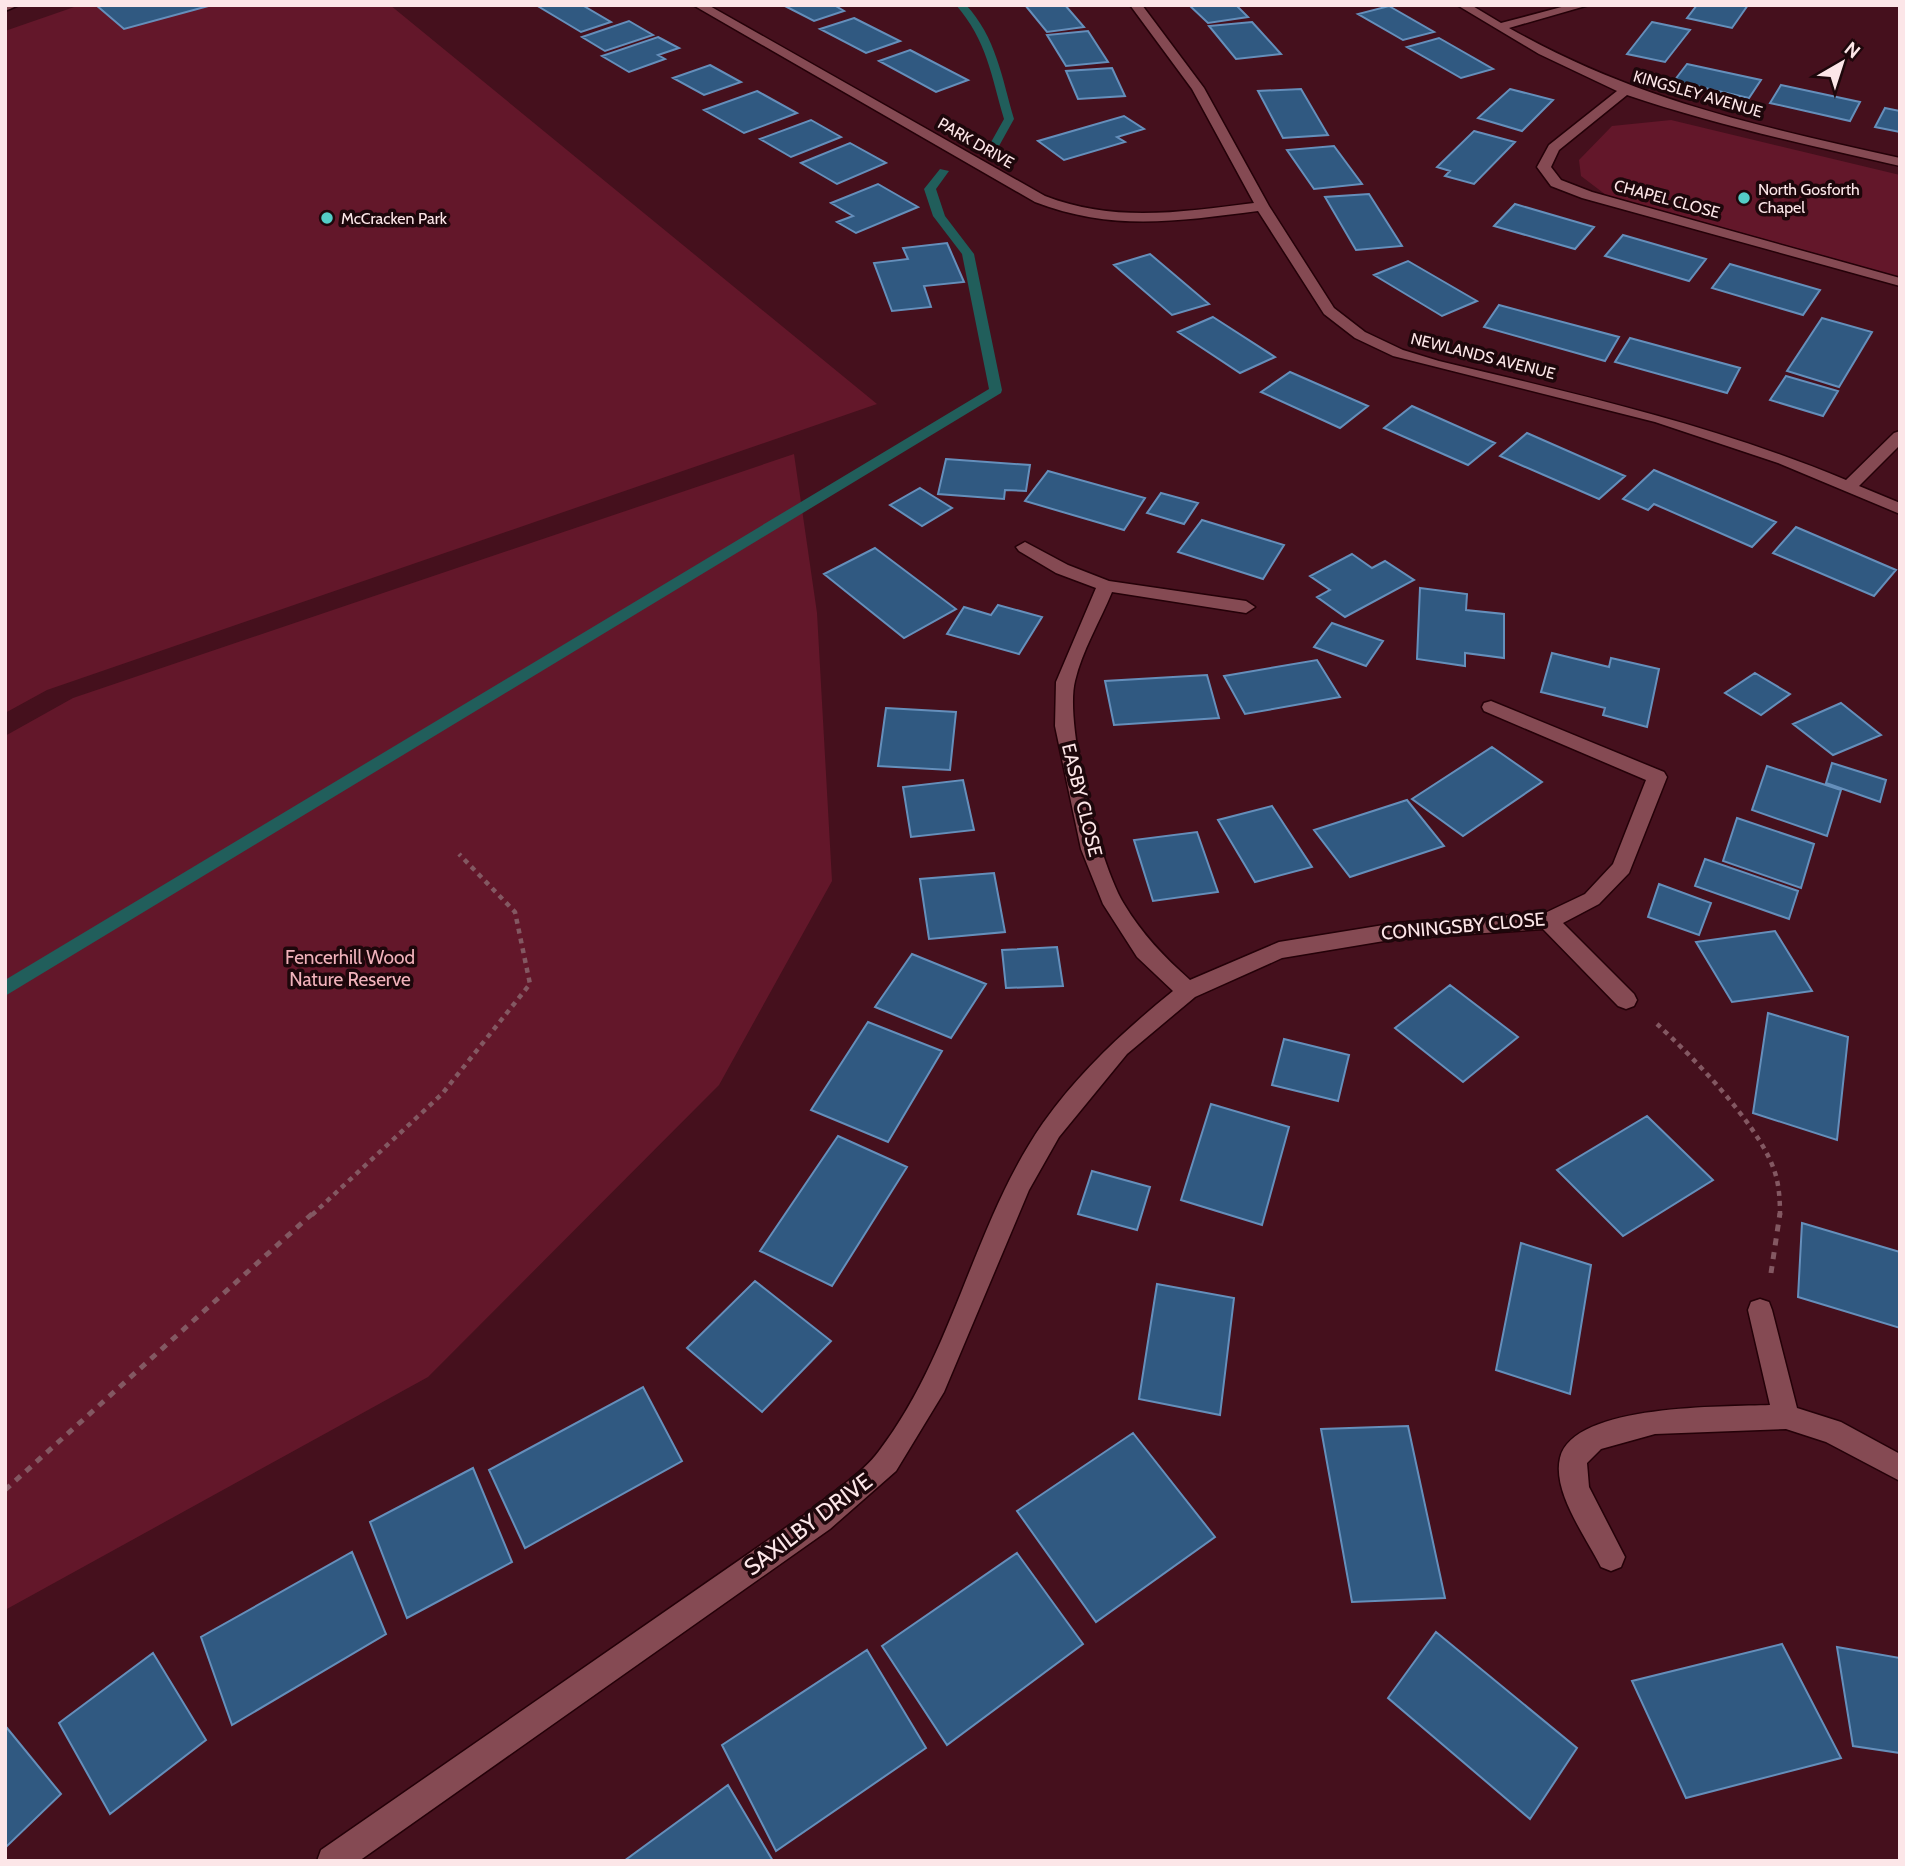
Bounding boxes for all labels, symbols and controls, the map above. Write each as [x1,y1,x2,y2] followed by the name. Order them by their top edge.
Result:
[1807,28,1877,98] north arrow
[1840,37,1865,63] text: N
[1631,66,1765,122] street label: KINGSLEY AVENUE
[935,114,1018,172] street label: PARK DRIVE
[1612,176,1722,222] street label: CHAPEL CLOSE
[1758,180,1860,217] place label: North Gosforth Chapel
[1736,190,1752,206] marker: North Gosforth Chapel
[341,209,448,228] place label: McCracken Park
[319,210,335,226] marker: McCracken Park
[1409,329,1557,383] street label: NEWLANDS AVENUE
[1057,741,1107,859] street label: EASBY CLOSE
[1380,907,1546,945] street label: CONINGSBY CLOSE
[285,946,415,991] park label: Fencerhill Wood Nature Reserve
[738,1467,878,1581] street label: SAXILBY DRIVE

